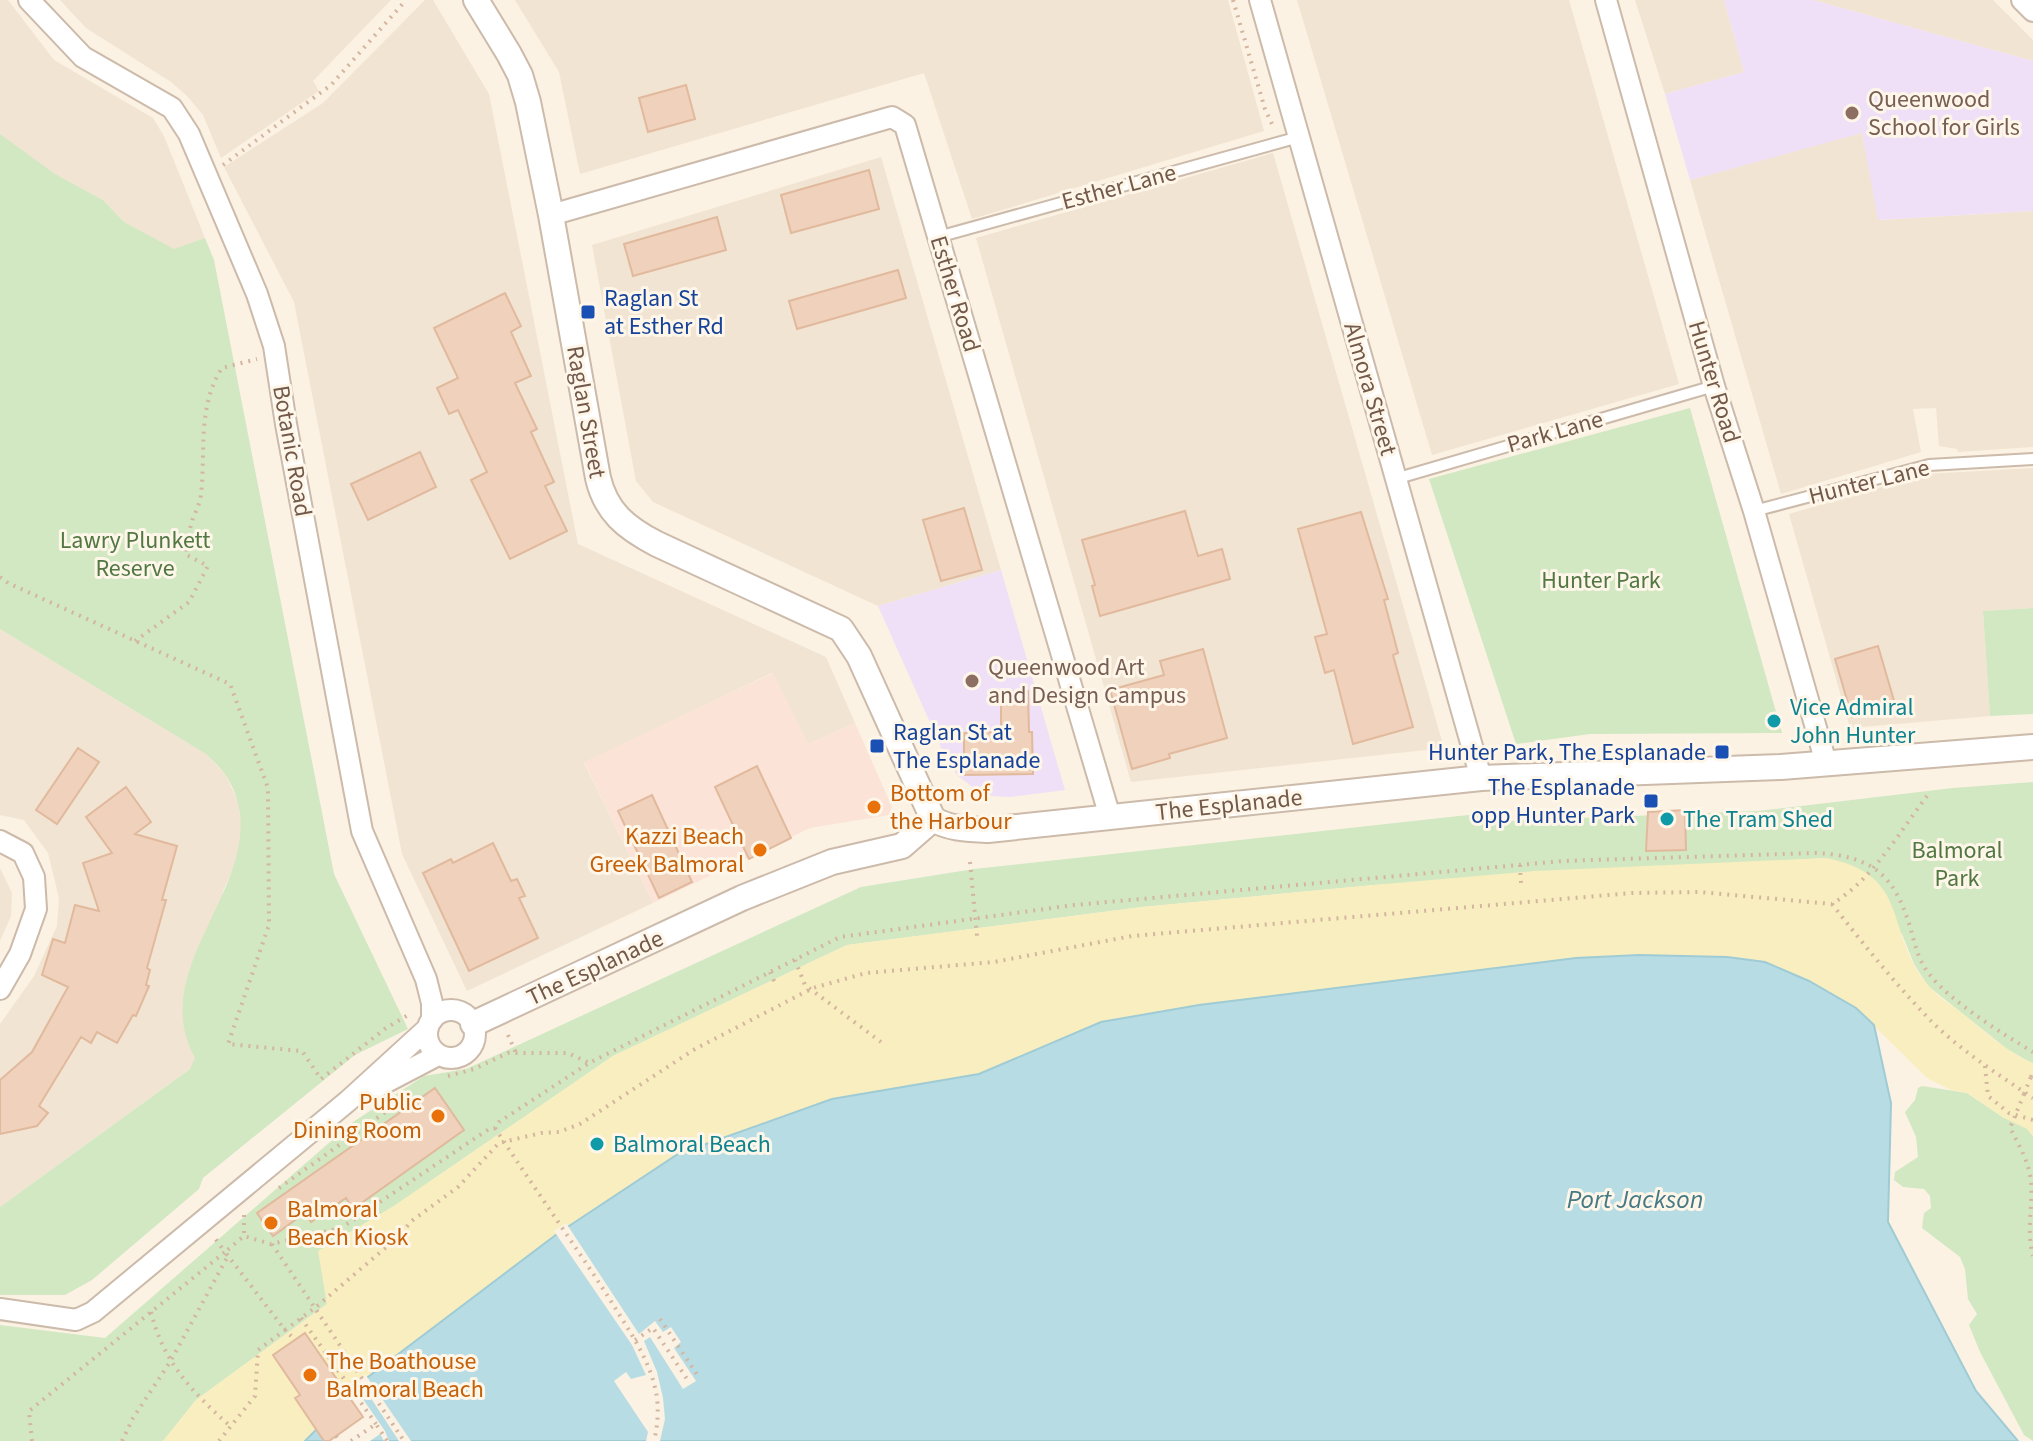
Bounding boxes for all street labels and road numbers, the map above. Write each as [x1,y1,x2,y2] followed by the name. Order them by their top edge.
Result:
[1058,155,1180,219] street label: Esther Lane
[921,232,989,356] street label: Esther Road
[1679,317,1749,447] street label: Hunter Road
[1334,318,1406,460] street label: Almora Street
[557,343,615,481] street label: Raglan Street
[263,383,321,519] street label: Botanic Road
[1503,402,1607,462] street label: Park Lane
[1805,450,1933,514] street label: Hunter Lane
[1154,780,1304,830] street label: The Esplanade
[521,921,669,1015] street label: The Esplanade

